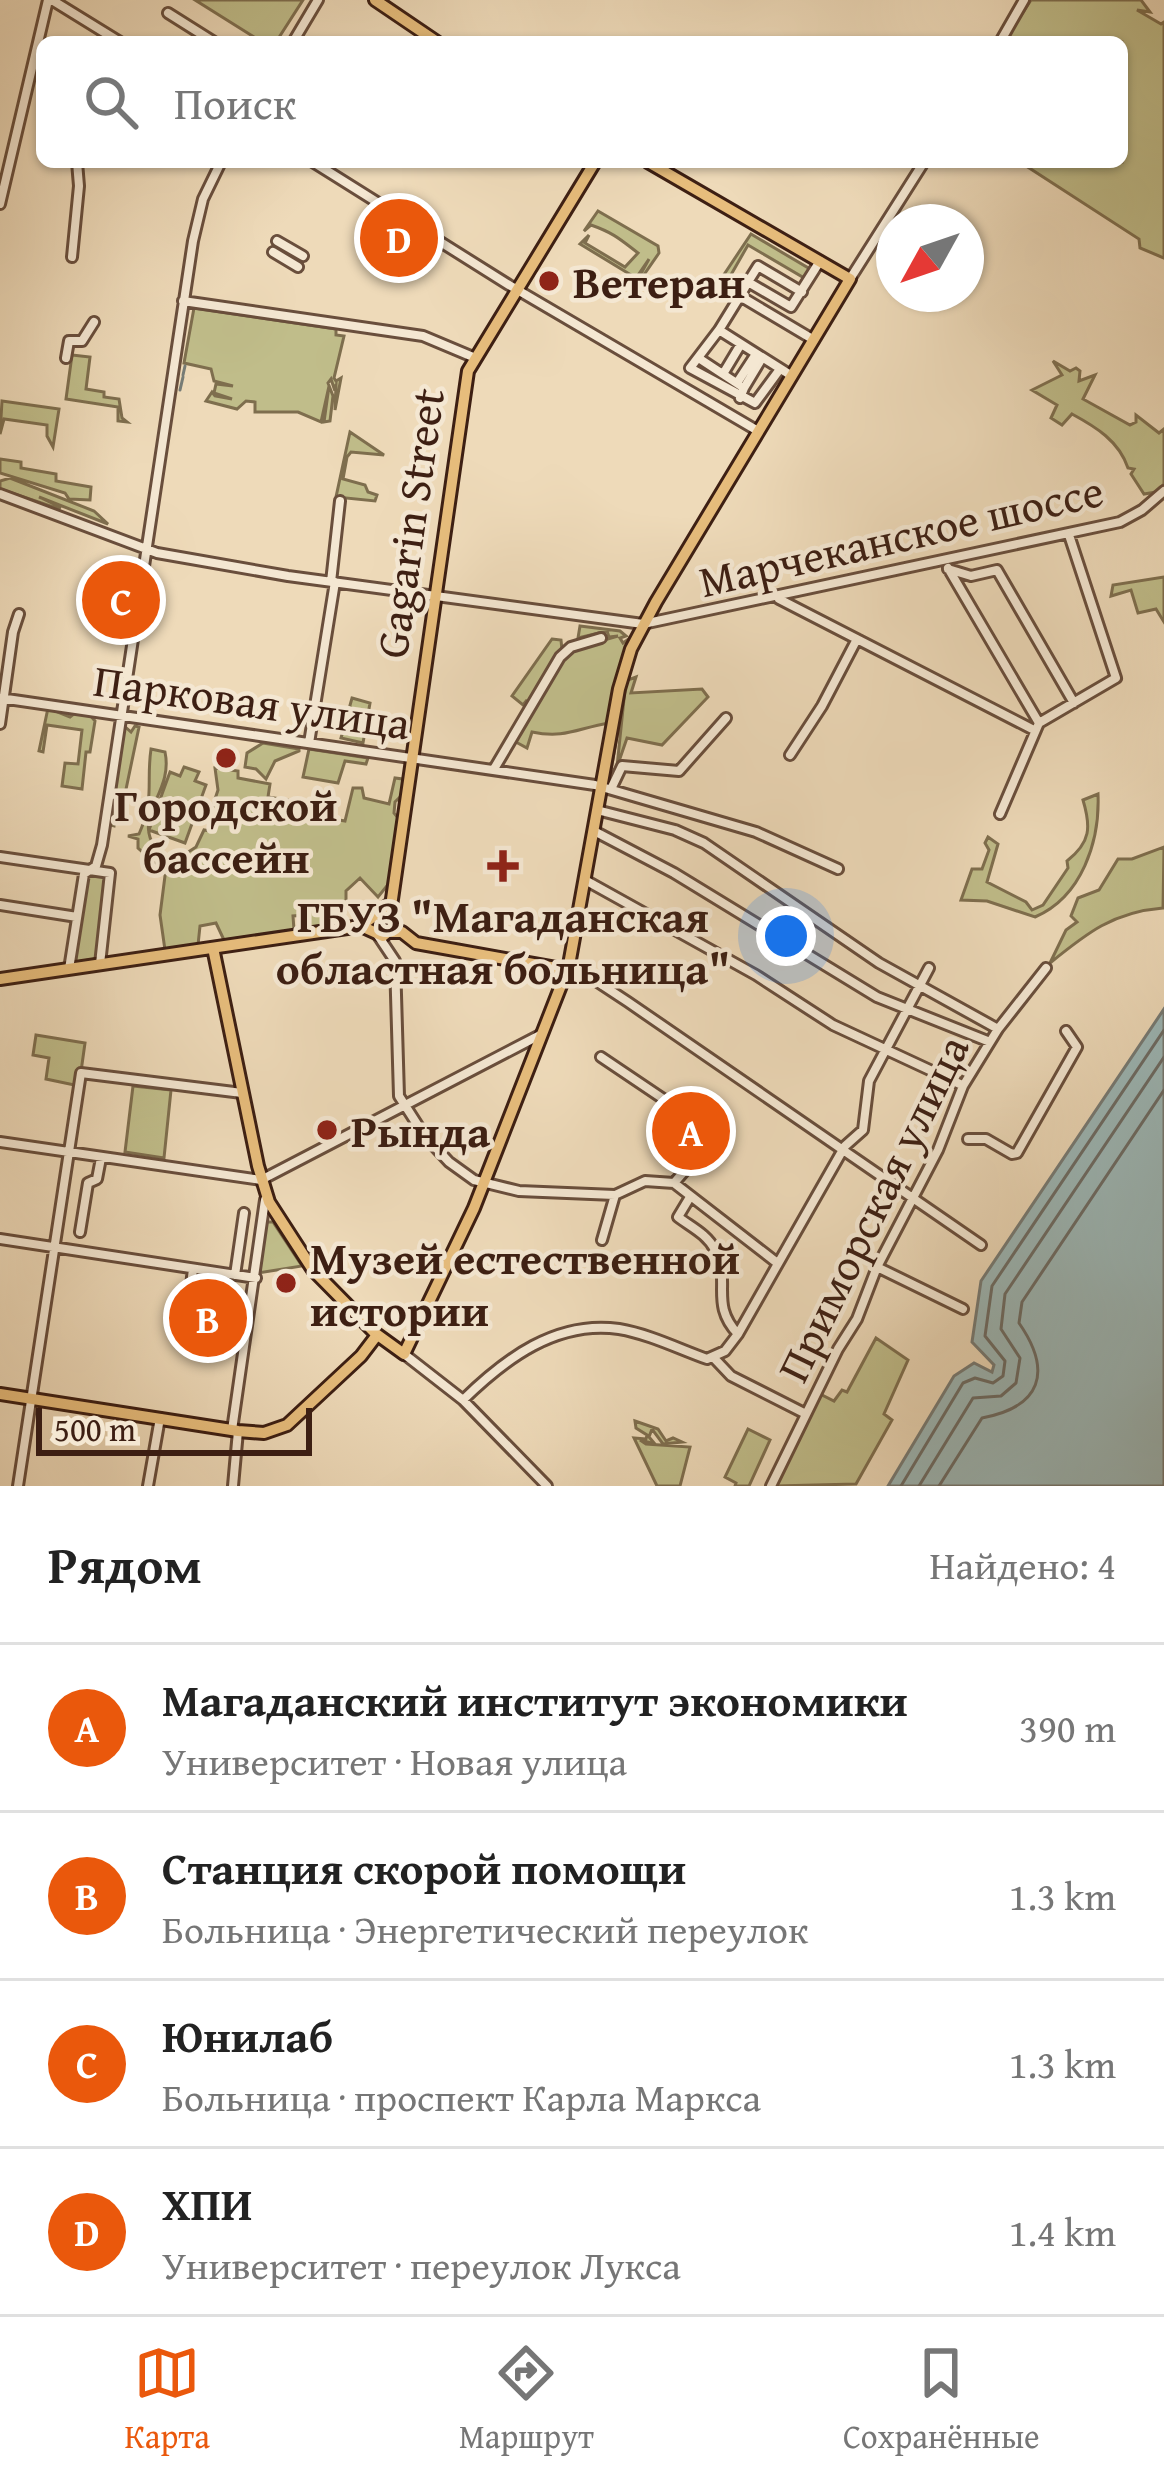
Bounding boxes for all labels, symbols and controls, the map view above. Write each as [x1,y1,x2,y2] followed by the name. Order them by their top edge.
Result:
[36,36,1128,168] search box
[78,69,144,135] icon: search
[174,70,296,135] text: Поиск
[360,193,438,283] pin: D
[876,204,984,312] north arrow
[573,249,745,314] place label: Ветеран
[536,268,562,294] marker: Ветеран
[358,384,460,662] street label: Gagarin Street
[693,457,1109,613] street label: Марчеканское шоссе
[82,555,160,645] pin: C
[90,647,415,755] street label: Парковая улица
[213,745,239,771] marker: Городской бассейн
[114,772,338,889] place label: Городской бассейн
[487,850,519,882] marker: ГБУЗ "Магаданская областная больница"
[276,883,730,1000] place label: ГБУЗ "Магаданская областная больница"
[756,906,816,966] your location
[760,1023,984,1392] street label: Приморская улица
[652,1086,730,1176] pin: A
[351,1098,490,1163] place label: Рында
[314,1117,340,1143] marker: Рында
[310,1225,740,1342] place label: Музей естественной истории
[273,1270,299,1296] marker: Музей естественной истории
[169,1273,247,1363] pin: B
[36,1402,312,1455] scale bar
[54,1405,136,1453] text: 500 m
[48,1527,202,1602] text: Рядом
[929,1536,1116,1593] text: Найдено: 4
[162,1667,908,1732] text: Магаданский институт экономики
[75,1699,99,1756] text: A
[1019,1699,1116,1756] text: 390 m
[162,1732,627,1789] text: Университет · Новая улица
[162,1835,686,1900] text: Станция скорой помощи
[75,1867,99,1924] text: B
[1009,1867,1116,1924] text: 1.3 km
[162,1900,808,1957] text: Больница · Энергетический переулок
[162,2003,333,2068] text: Юнилаб
[76,2035,98,2092] text: C
[1009,2035,1116,2092] text: 1.3 km
[162,2068,761,2125] text: Больница · проспект Карла Маркса
[162,2171,252,2236] text: ХПИ
[74,2203,100,2260] text: D
[1009,2203,1116,2260] text: 1.4 km
[162,2236,681,2293] text: Университет · переулок Лукса
[125,2340,210,2460] tab: Карта
[459,2340,594,2460] tab: Маршрут
[843,2340,1040,2460] tab: Сохранённые

